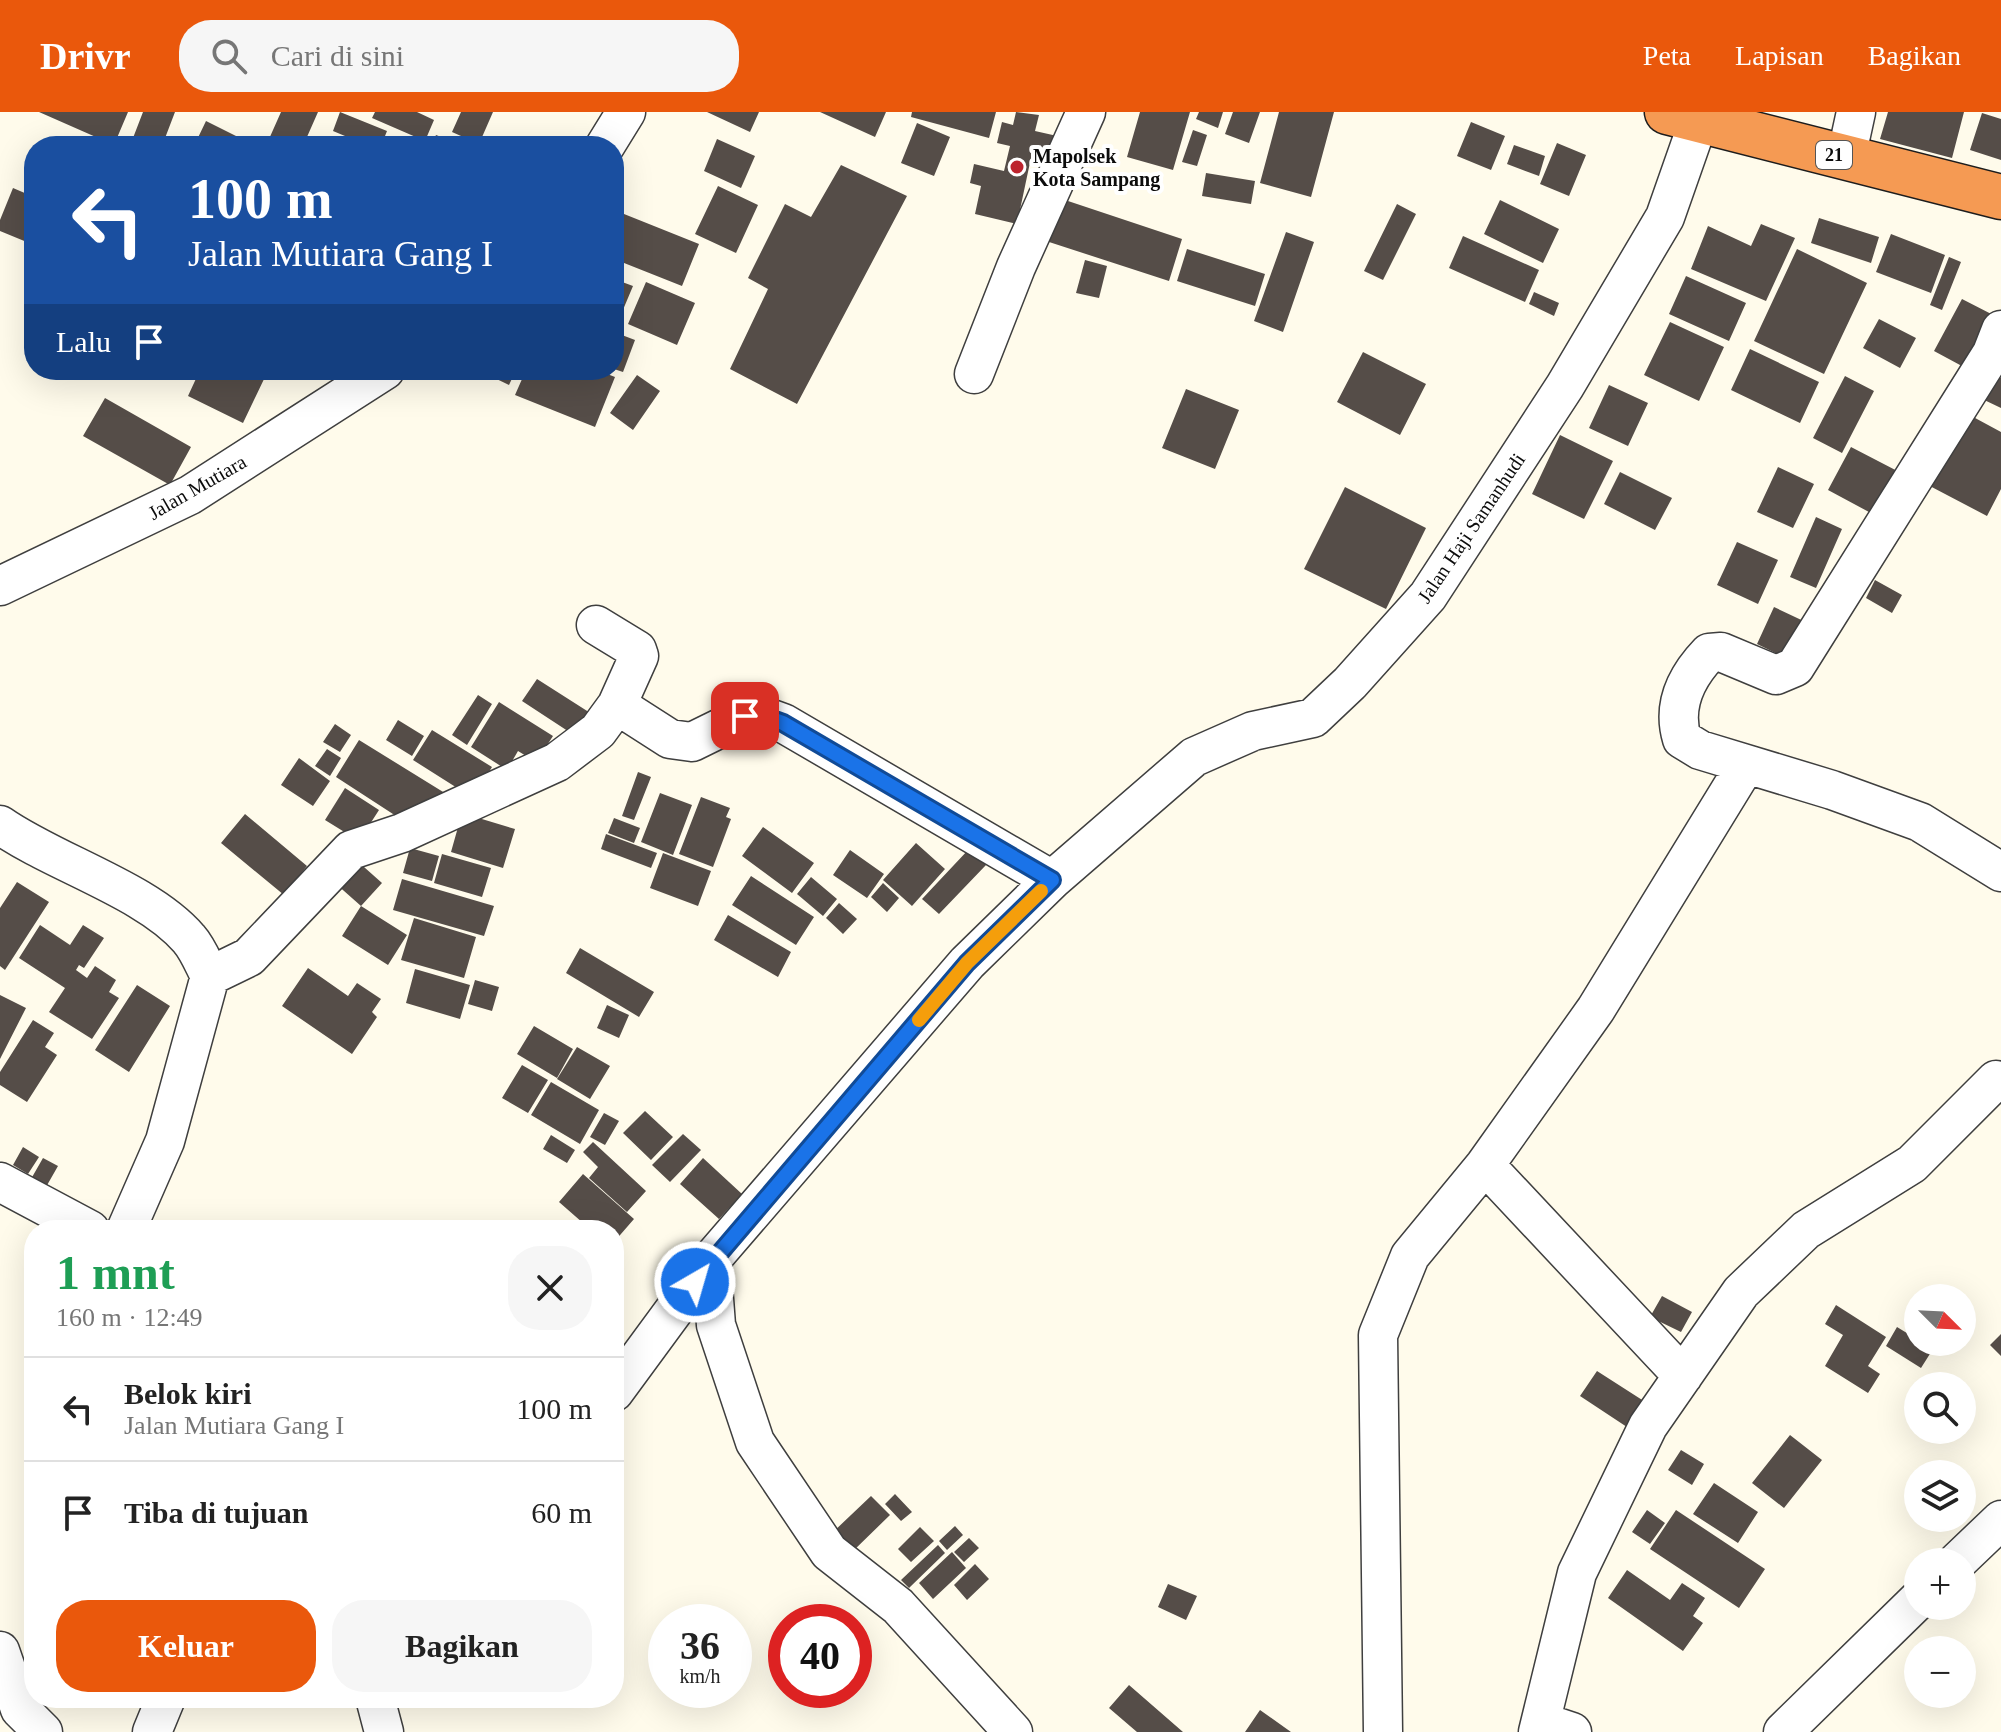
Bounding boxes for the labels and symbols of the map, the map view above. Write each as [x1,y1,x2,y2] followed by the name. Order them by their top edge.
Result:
[1816,141,1852,169] road number: 21
[1033,145,1160,191] place label: Mapolsek Kota Sampang
[1008,158,1026,176] marker: Mapolsek Kota Sampang
[1413,449,1530,607] street label: Jalan Haji Samanhudi
[144,450,250,524] street label: Jalan Mutiara
[711,682,779,750] pin
[653,1240,737,1324] position arrow
[1904,1284,1976,1356] north arrow
[768,1604,872,1708] speed limit sign: 40

